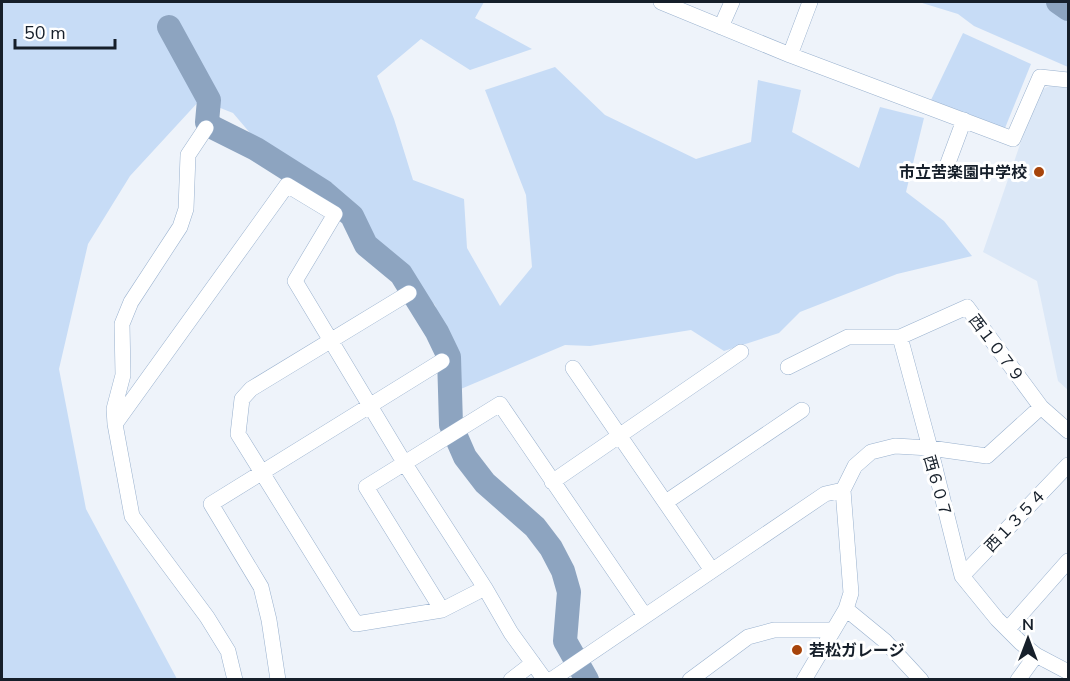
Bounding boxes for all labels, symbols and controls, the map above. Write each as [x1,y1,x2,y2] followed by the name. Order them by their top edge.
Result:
[15,12,116,50] scale bar
[24,21,66,45] text: 50 m
[899,162,1027,184] place label: 市立苦楽園中学校
[1032,165,1046,179] marker: 市立苦楽園中学校
[963,310,1029,387] street label: 西１０７９
[918,452,956,520] street label: 西６０７
[980,484,1051,557] street label: 西１３５４
[998,609,1058,669] north arrow
[1022,614,1034,636] text: N
[809,640,905,662] place label: 若松ガレージ
[790,643,804,657] marker: 若松ガレージ

